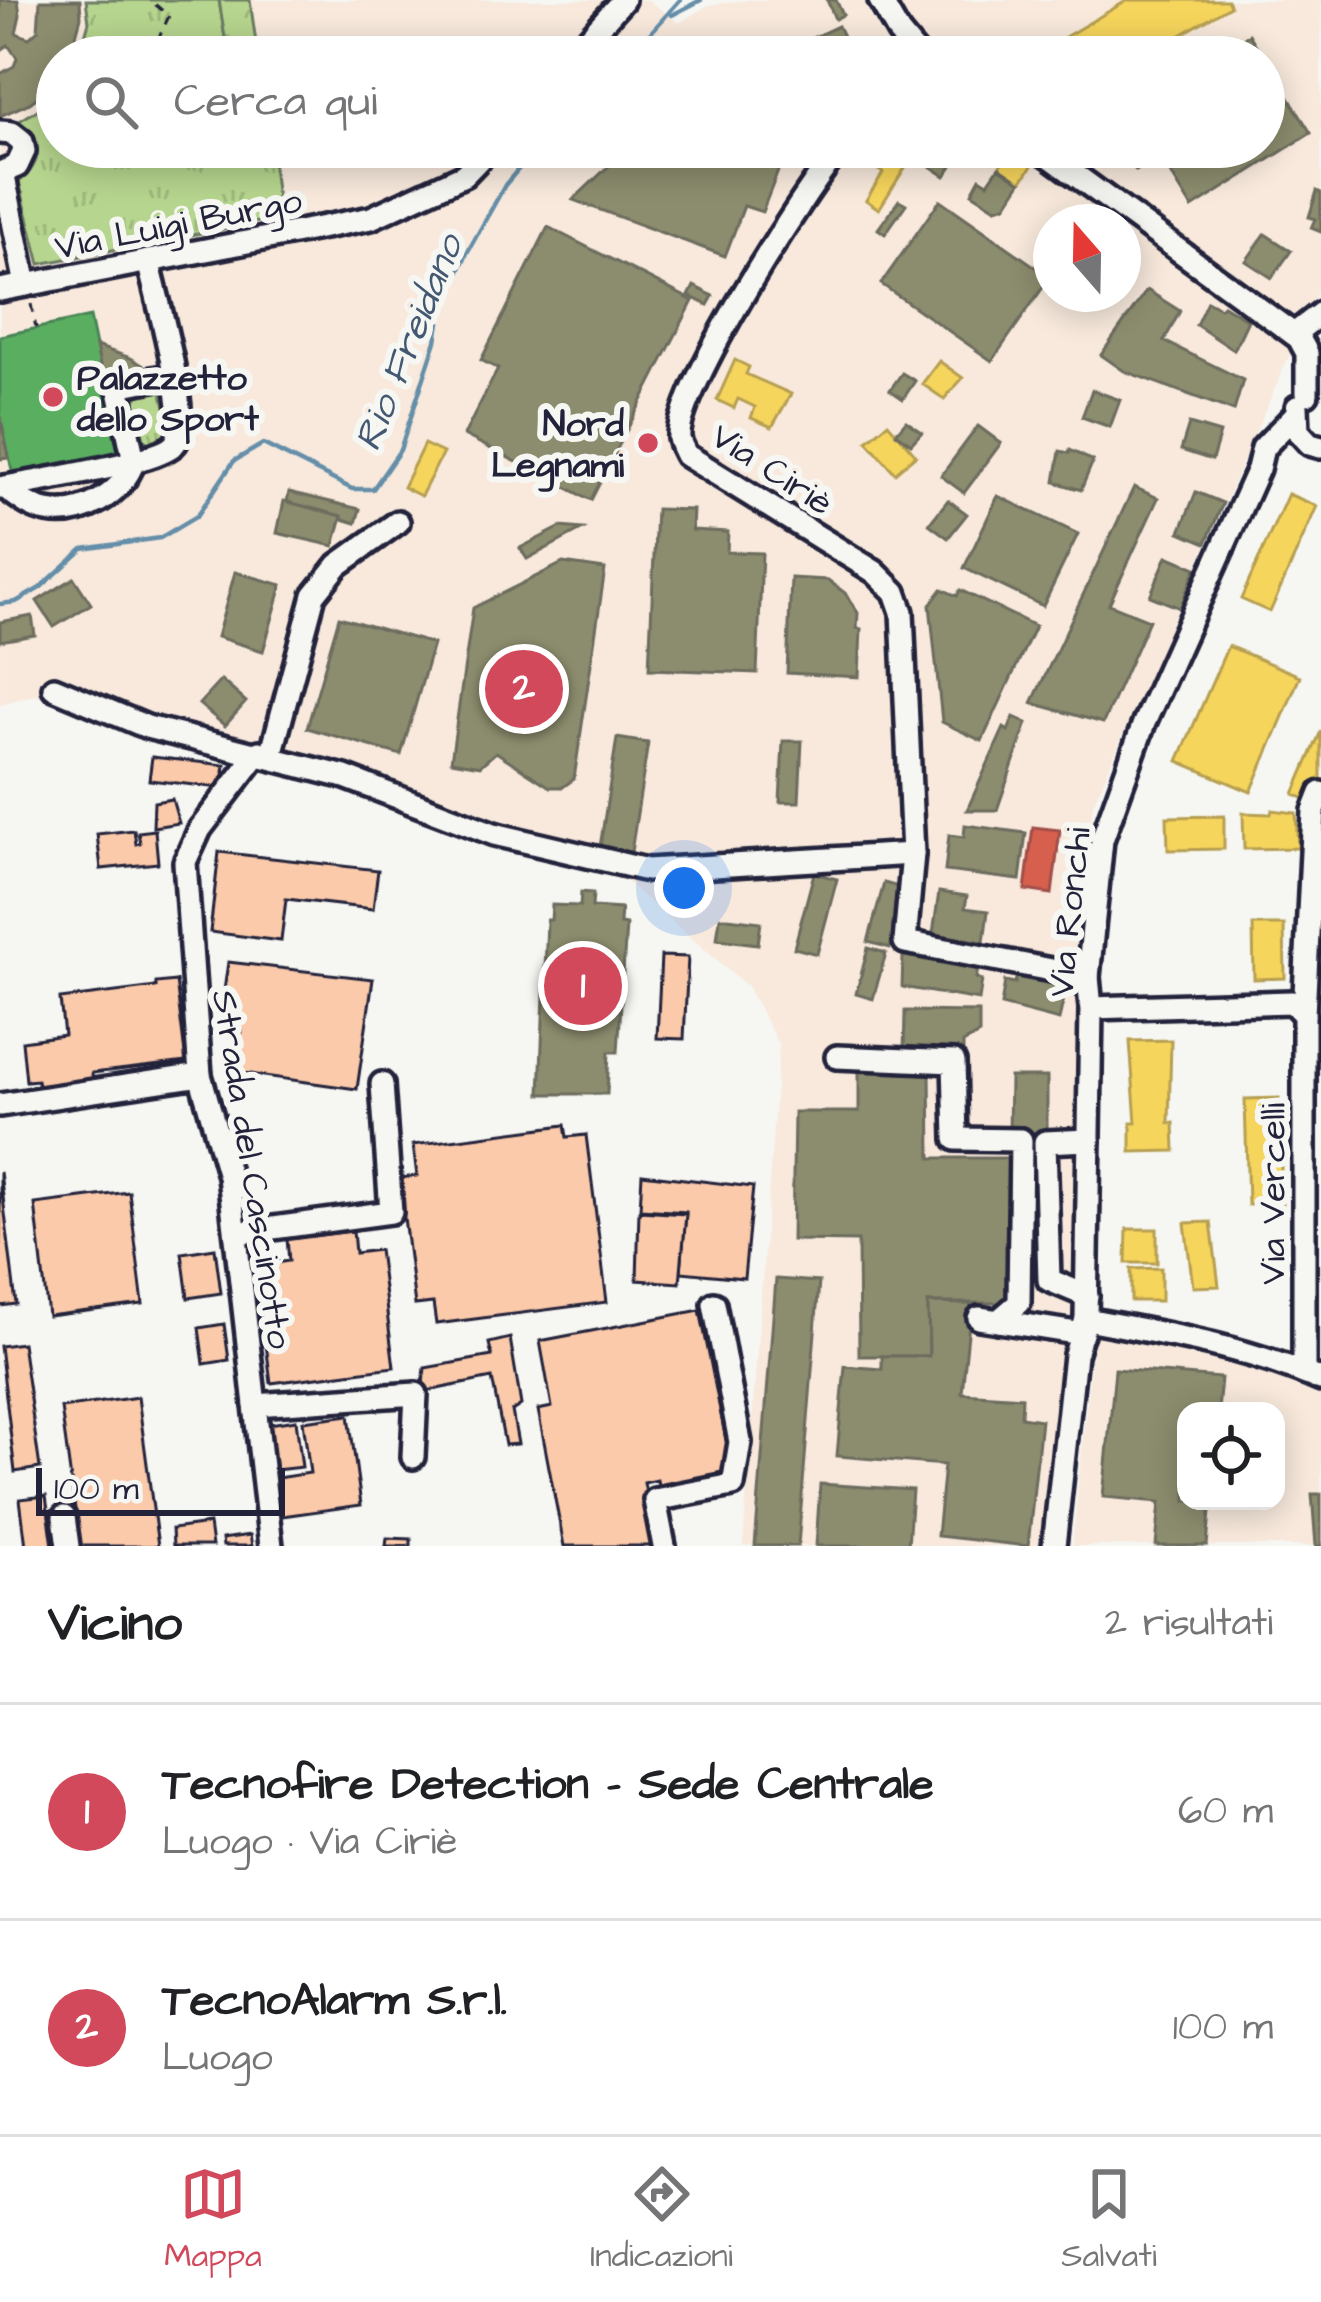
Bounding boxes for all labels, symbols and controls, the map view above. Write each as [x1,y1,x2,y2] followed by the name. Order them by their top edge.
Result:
[36,36,1285,168] search box
[78,69,144,135] icon: search
[174,71,377,133] text: Cerca qui
[51,176,306,274] street label: Via Luigi Burgo
[1033,204,1141,312] north arrow
[342,224,479,459] water label: Rio Freidano
[76,353,259,445] place label: Palazzetto dello Sport
[40,384,66,410] marker: Palazzetto dello Sport
[491,399,625,492] place label: Nord Legnami
[701,412,843,529] street label: Via Ciriè
[635,430,661,456] marker: Nord Legnami
[485,644,563,734] pin: 2
[1036,825,1105,1000] street label: Via Ronchi
[654,858,714,918] your location
[544,941,622,1031] pin: 1
[198,986,305,1353] street label: Strada del Cascinotto
[1248,1103,1299,1285] street label: Via Vercelli
[1177,1402,1285,1510] map controls
[1177,1402,1285,1510] button: locate
[36,1462,285,1515] scale bar
[54,1466,139,1512] text: 100 m
[48,1589,182,1660] text: Vicino
[1105,1597,1273,1651] text: 2 risultati
[162,1754,934,1816] text: Tecnofire Detection - Sede Centrale
[85,1785,90,1839] text: 1
[1178,1785,1273,1839] text: 60 m
[162,1816,457,1870] text: Luogo · Via Ciriè
[162,1970,507,2032] text: TecnoAlarm S.r.l.
[76,2001,98,2055] text: 2
[1173,2001,1273,2055] text: 100 m
[162,2032,273,2086] text: Luogo
[164,2161,262,2279] tab: Mappa
[590,2161,733,2279] tab: Indicazioni
[1061,2161,1157,2279] tab: Salvati

